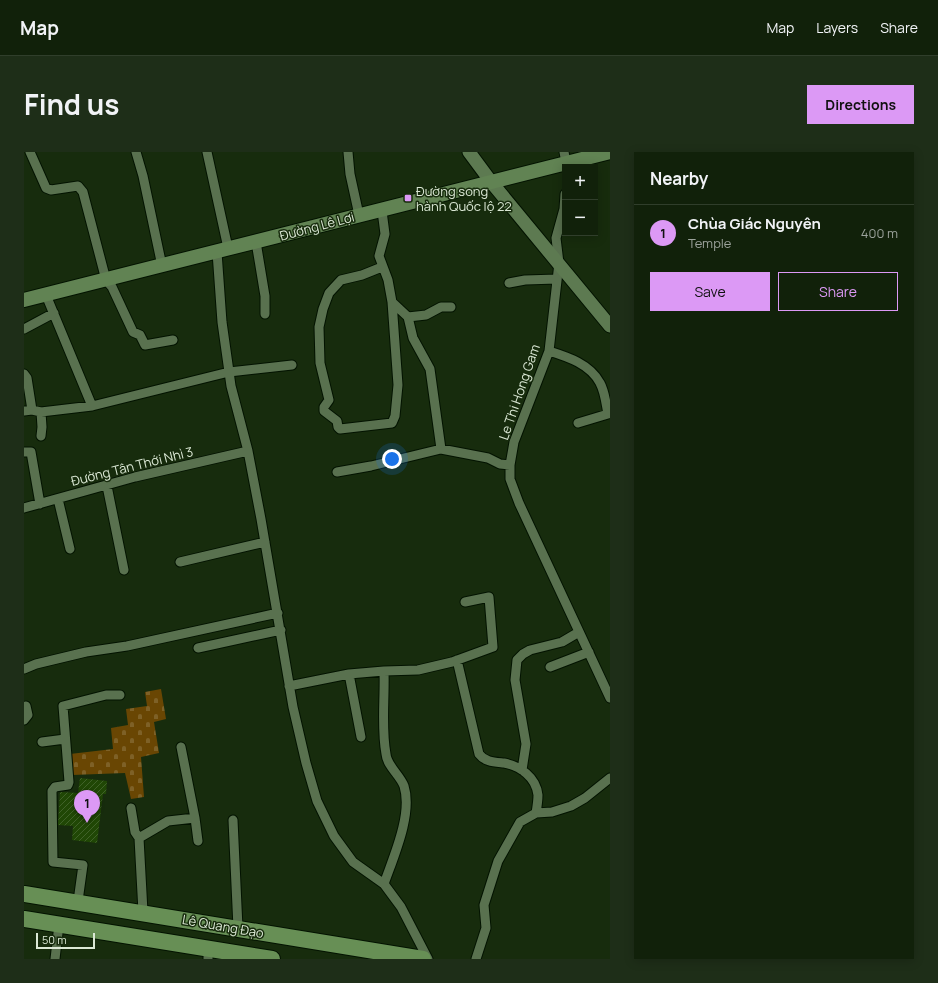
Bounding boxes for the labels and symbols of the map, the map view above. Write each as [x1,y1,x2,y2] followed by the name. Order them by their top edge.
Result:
[416,182,512,215] place label: Đường song hành Quốc lộ 22
[403,193,413,203] marker: Đường song hành Quốc lộ 22
[278,207,356,245] street label: Đường Lê Lợi
[494,342,544,442] street label: Le Thi Hong Gam
[69,442,195,490] street label: Đường Tân Thới Nhì 3
[382,449,402,469] your location
[74,790,100,823] pin: 1
[181,910,266,942] street label: Lê Quang Đạo
[36,931,95,950] scale bar

